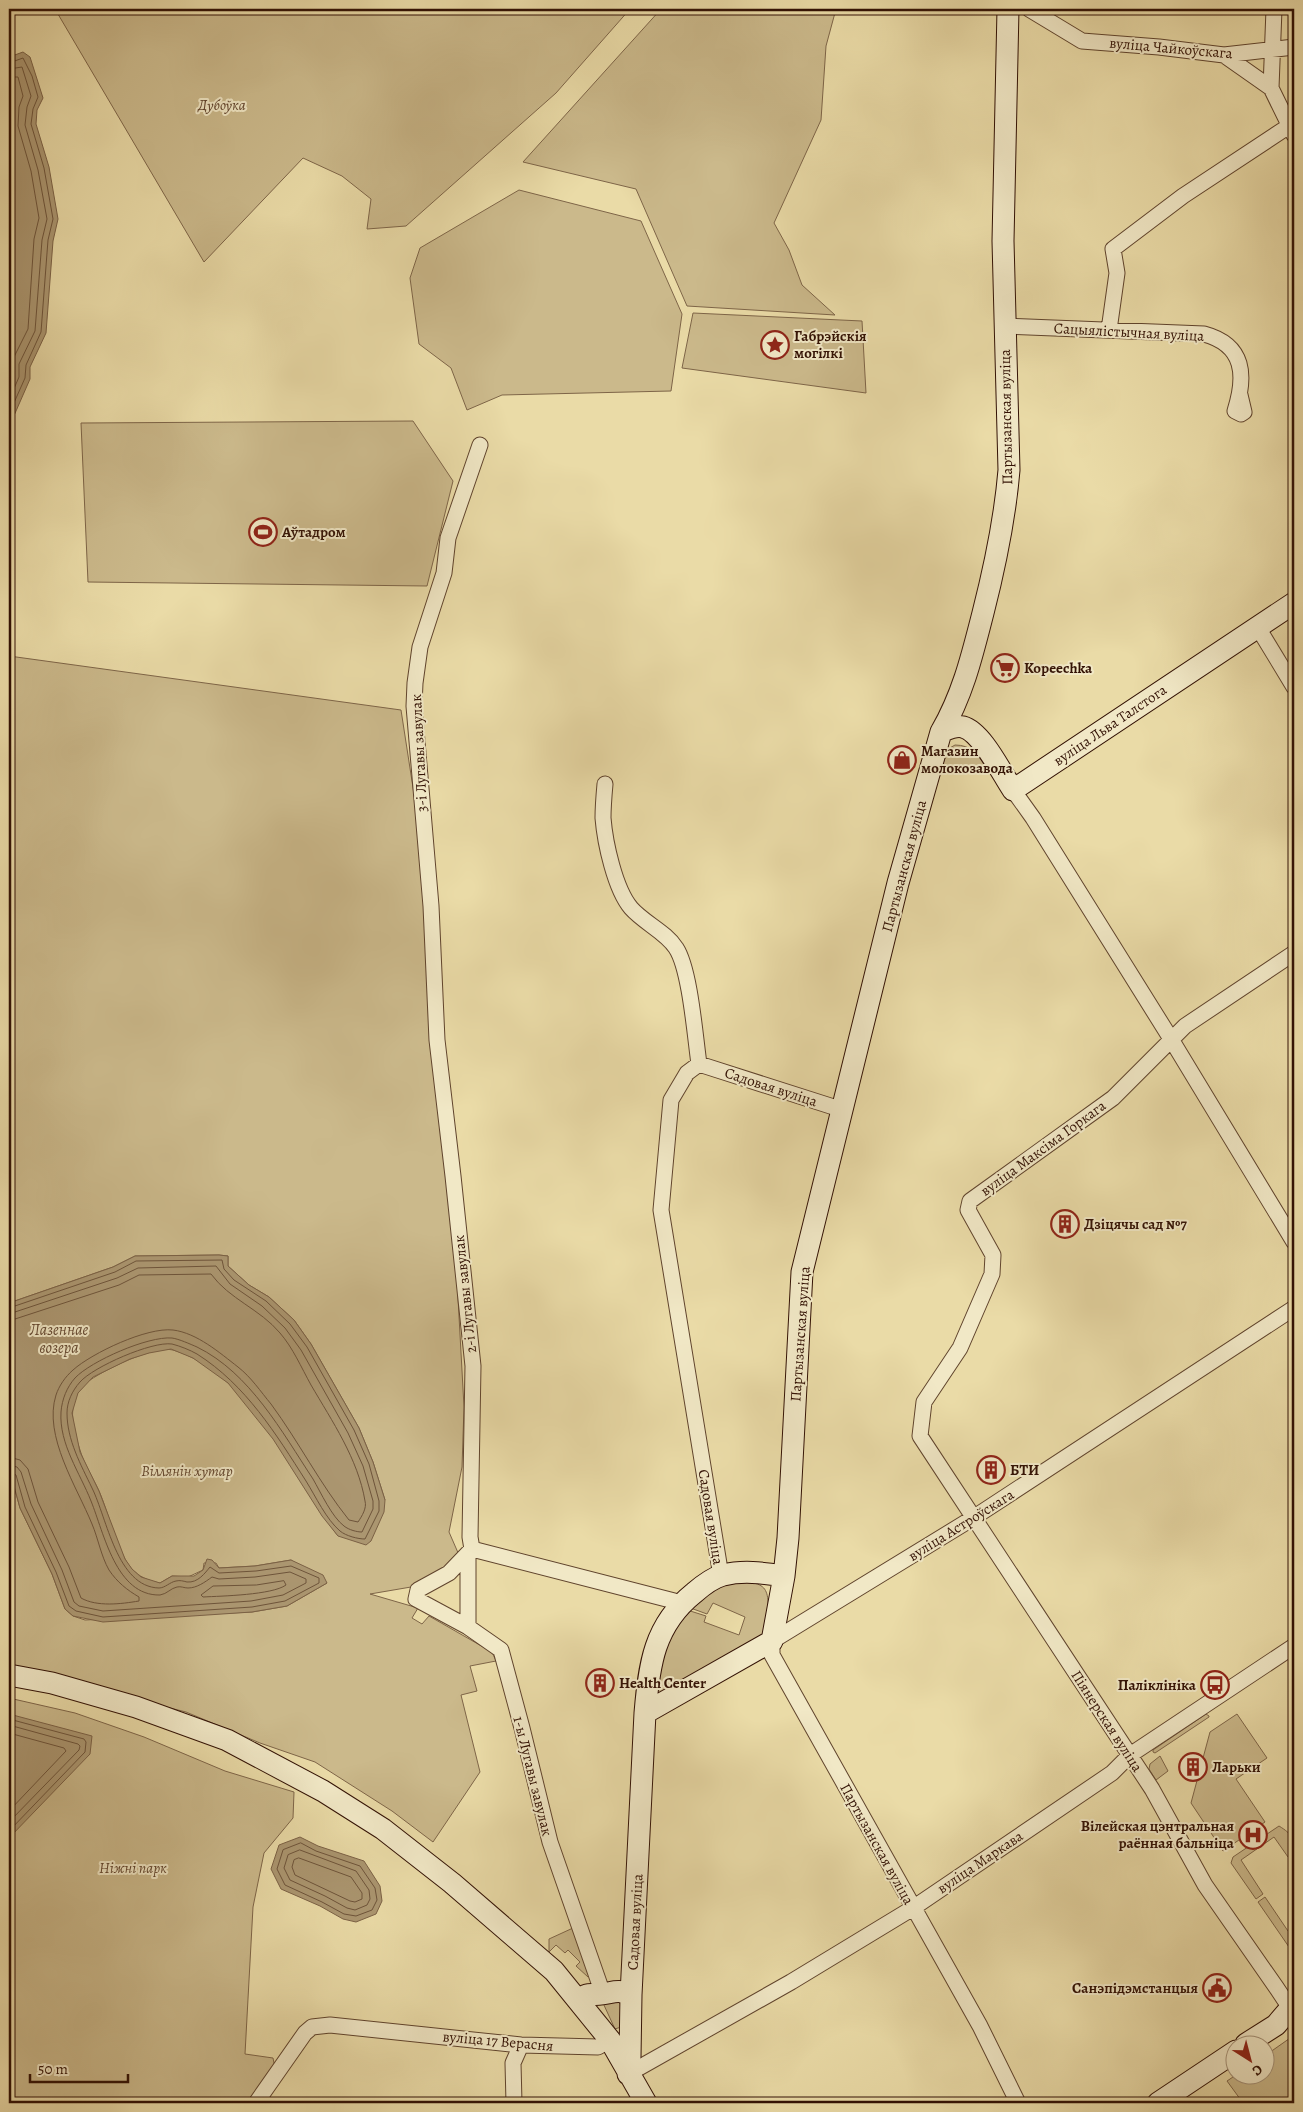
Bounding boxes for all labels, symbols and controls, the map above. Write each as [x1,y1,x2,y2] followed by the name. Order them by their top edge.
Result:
[1109,33,1234,63] street label: вуліца Чайкоўскага
[197,95,246,115] park label: Дубоўка
[1053,318,1205,346] street label: Сацыялістычная вуліца
[794,326,867,363] place label: Габрэйскія могілкі
[760,330,790,360] place icon: Габрэйскія могілкі
[995,349,1017,485] street label: Партызанская вуліца
[248,517,278,547] sports icon: Аўтадром
[281,522,346,542] place label: Аўтадром
[990,653,1020,683] supermarket icon: Kopeechka
[1024,658,1093,678] place label: Kopeechka
[1049,680,1171,770] street label: вуліца Льва Талстога
[406,693,432,812] street label: 3-і Лугавы завулак
[921,741,1014,778] place label: Магазин молокозавода
[887,745,917,775] shop icon: Магазин молокозавода
[877,798,931,934] street label: Партызанская вуліца
[722,1063,820,1111] street label: Садовая вуліца
[976,1096,1110,1200] street label: вуліца Максіма Горкага
[1050,1209,1080,1239] building icon: Дзіцячы сад №7
[1084,1214,1187,1234] place label: Дзіцячы сад №7
[449,1234,481,1354] street label: 2-і Лугавы завулак
[785,1265,815,1402] street label: Партызанская вуліца
[29,1319,89,1359] water label: Лазеннае возера
[976,1455,1006,1485] building icon: БТИ
[1010,1460,1039,1480] place label: БТИ
[141,1461,233,1481] park label: Віллянін хутар
[694,1468,728,1566] street label: Садовая вуліца
[904,1484,1018,1566] street label: вуліца Астроўскага
[1067,1666,1147,1776] street label: Піянерская вуліца
[585,1668,615,1698] building icon: Health Center
[1200,1670,1230,1700] bus stop icon: Паліклініка
[619,1673,706,1693] place label: Health Center
[1118,1675,1197,1695] place label: Паліклініка
[508,1714,558,1838] street label: 1-ы Лугавы завулак
[1178,1752,1208,1782] building icon: Ларьки
[1212,1757,1261,1777] place label: Ларьки
[835,1780,919,1908] street label: Партызанская вуліца
[1081,1816,1235,1853] place label: Вілейская цэнтральная раённая бальніца
[1238,1820,1268,1850] hospital icon: Вілейская цэнтральная раённая бальніца
[933,1826,1027,1898] street label: вуліца Маркава
[99,1858,167,1878] park label: Ніжні парк
[622,1873,648,1971] street label: Садовая вуліца
[1202,1973,1232,2003] public building icon: Санэпідэмстанцыя
[1072,1978,1198,1998] place label: Санэпідэмстанцыя
[442,2026,554,2056] street label: вуліца 17 Верасня
[1226,2034,1276,2084] north arrow
[30,2052,128,2084] scale bar
[38,2059,68,2079] text: 50 m
[1248,2060,1266,2081] text: С

